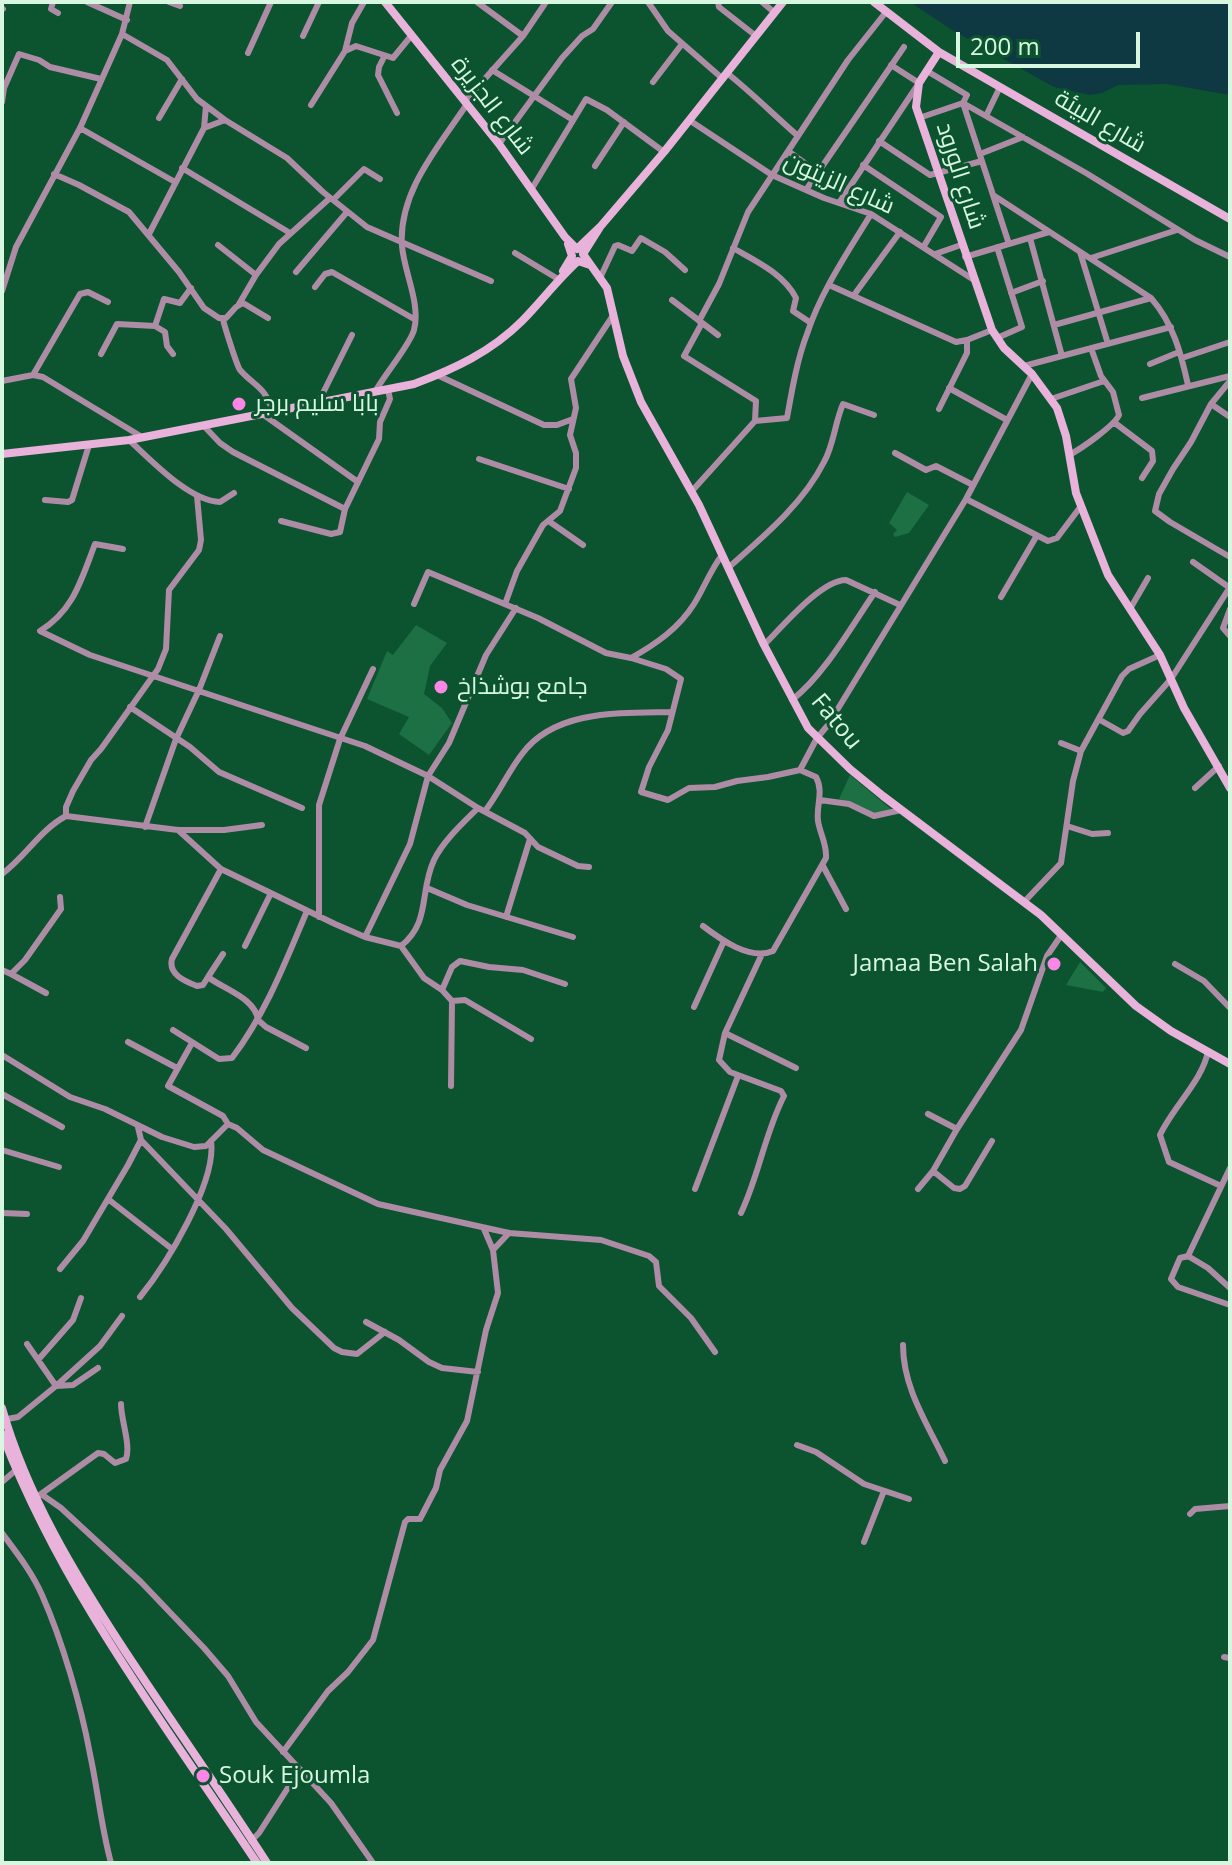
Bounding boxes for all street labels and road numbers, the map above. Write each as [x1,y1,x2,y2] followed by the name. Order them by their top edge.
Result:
[445,51,539,161] street label: شارع الجزيرة
[1049,84,1151,160] street label: شارع البيئة
[929,119,991,233] street label: شارع الورود
[779,147,899,221] street label: شارع الزيتون
[805,688,867,756] street label: Fatou

